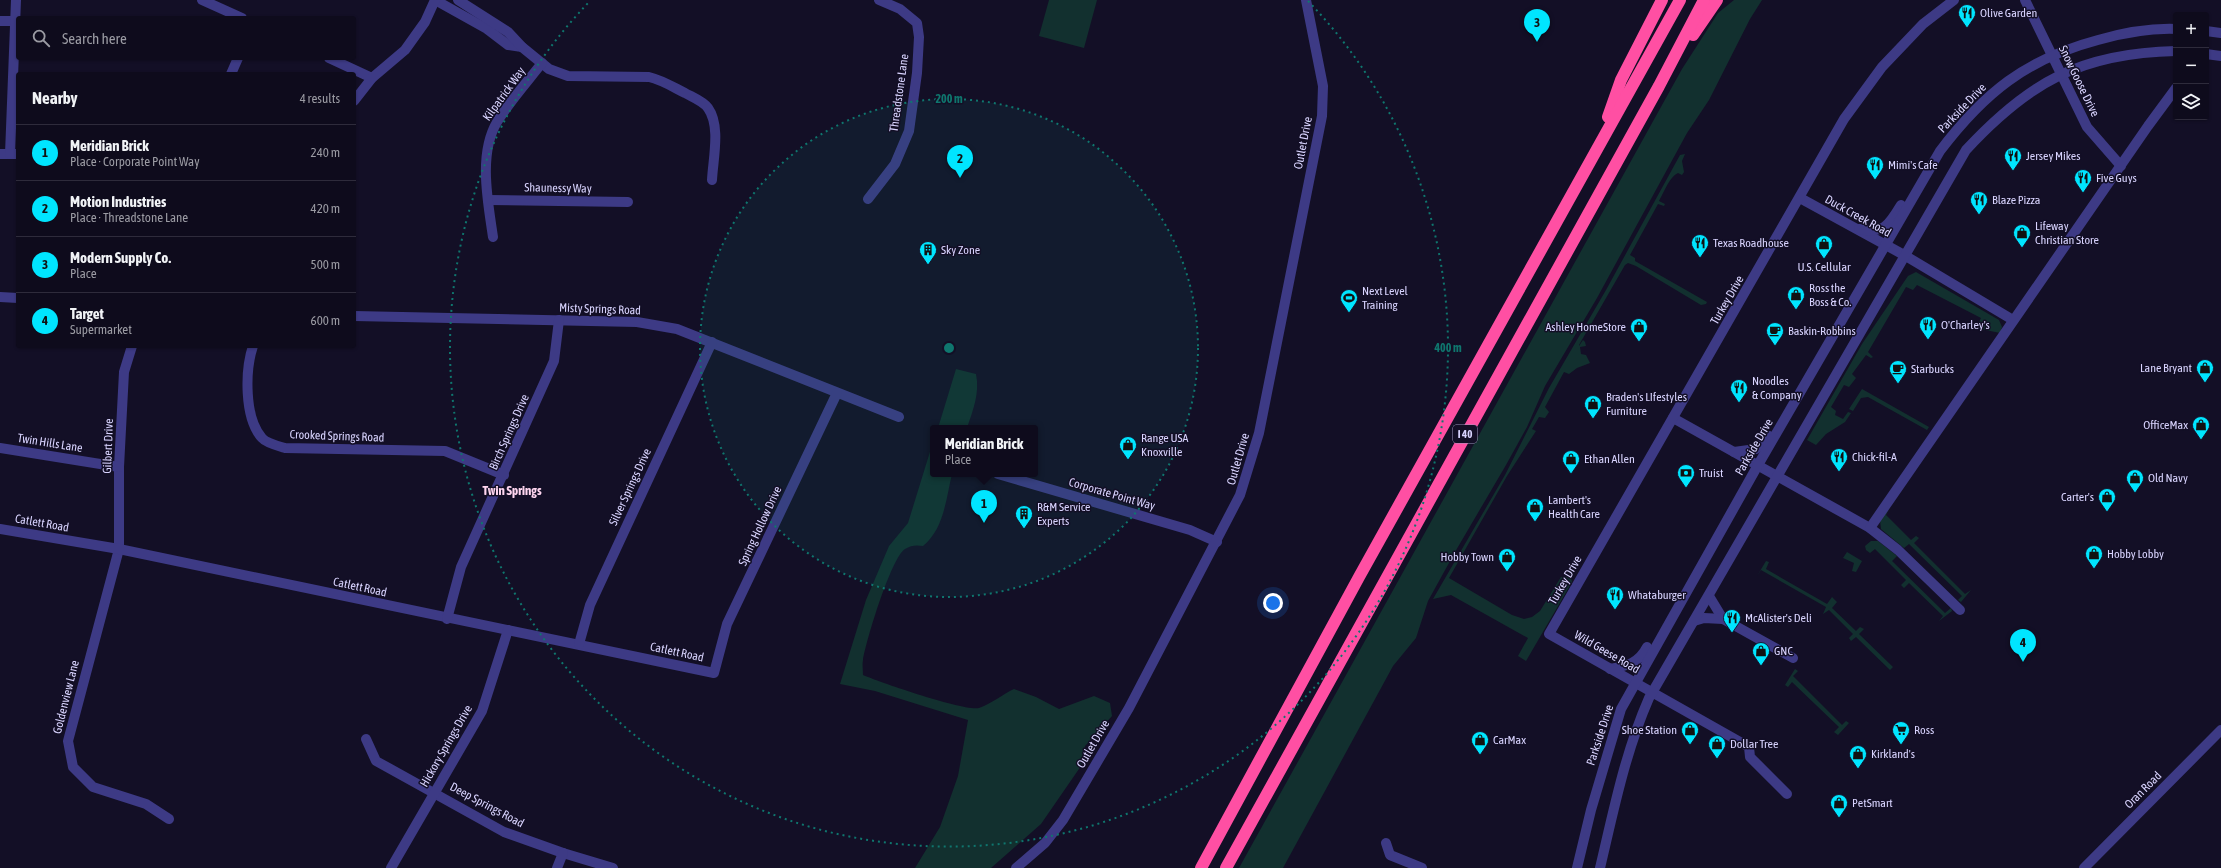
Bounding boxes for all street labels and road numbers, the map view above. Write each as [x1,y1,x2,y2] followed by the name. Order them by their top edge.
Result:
[2056,43,2102,119] street label: Snow Goose Drive
[887,53,911,133] street label: Threadstone Lane
[480,64,528,124] street label: Kilpatrick Way
[1935,80,1989,136] street label: Parkside Drive
[1291,116,1315,170] street label: Outlet Drive
[524,180,592,196] street label: Shaunessy Way
[1822,192,1894,240] street label: Duck Creek Road
[1707,273,1747,327] street label: Turkey Drive
[559,301,641,317] street label: Misty Springs Road
[486,392,532,472] street label: Birch Springs Drive
[1732,416,1776,478] street label: Parkside Drive
[100,418,116,474] street label: Gilbert Drive
[1453,425,1477,443] road number: I 40
[289,427,385,445] street label: Crooked Springs Road
[16,431,84,455] street label: Twin Hills Lane
[1224,432,1252,486] street label: Outlet Drive
[606,446,654,528] street label: Silver Springs Drive
[1067,475,1157,513] street label: Corporate Point Way
[735,484,785,568] street label: Spring Hollow Drive
[14,511,70,535] street label: Catlett Road
[1545,553,1585,607] street label: Turkey Drive
[332,574,388,600] street label: Catlett Road
[1572,628,1642,676] street label: Wild Geese Road
[649,639,705,665] street label: Catlett Road
[50,659,82,735] street label: Goldenview Lane
[417,703,475,789] street label: Hickory Springs Drive
[1584,703,1616,767] street label: Parkside Drive
[1074,717,1112,771] street label: Outlet Drive
[2122,769,2164,811] street label: Oran Road
[448,780,526,830] street label: Deep Springs Road

